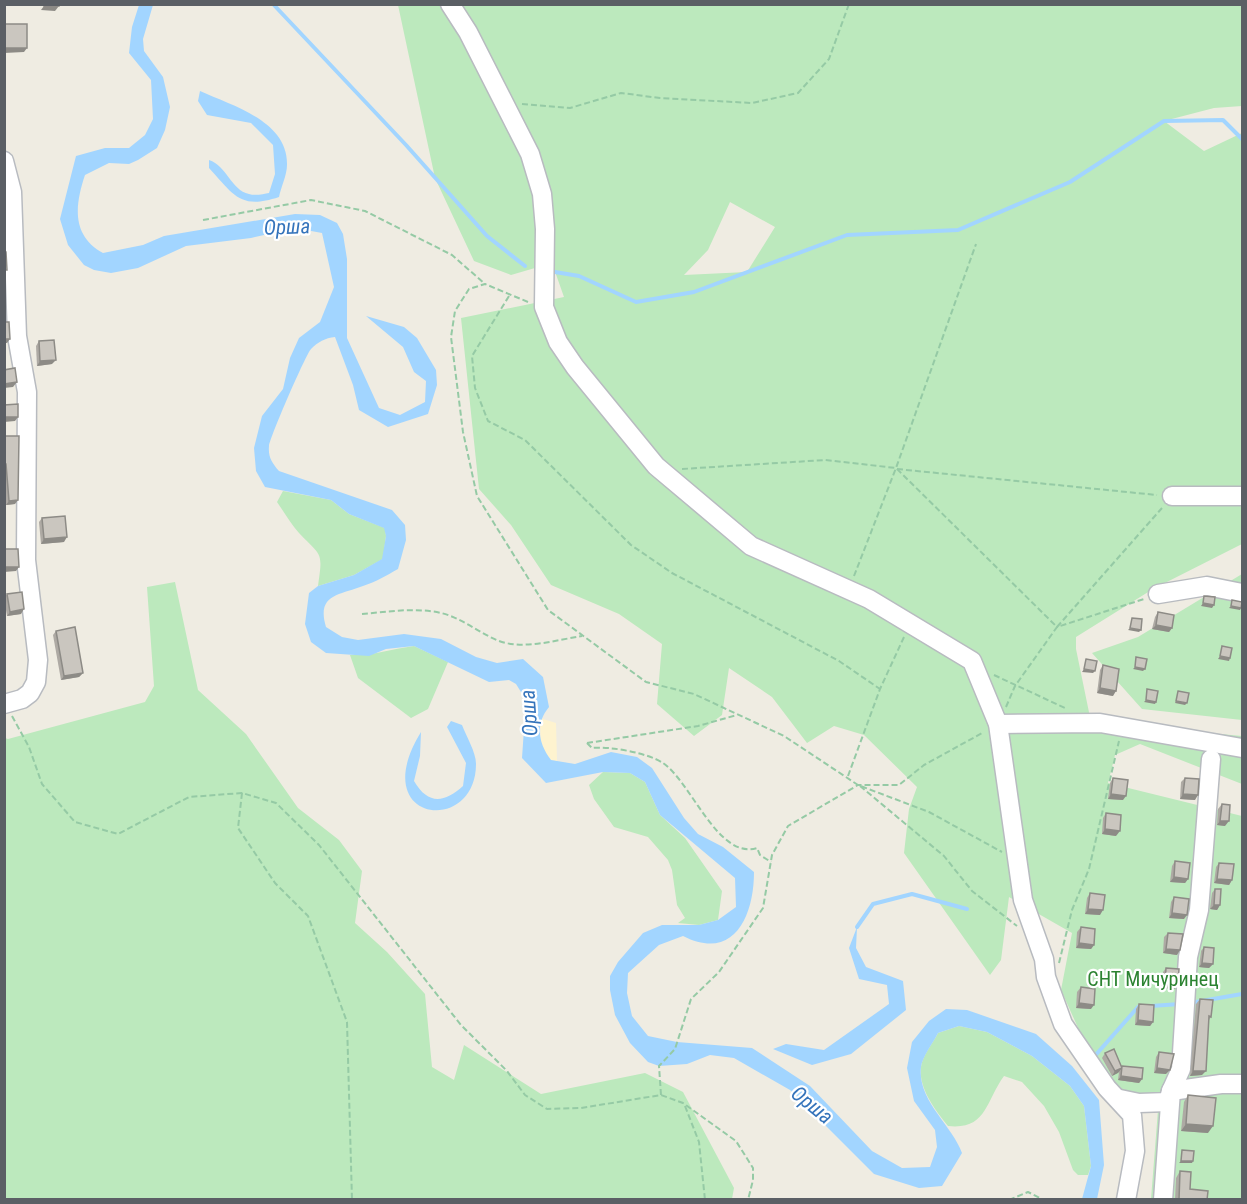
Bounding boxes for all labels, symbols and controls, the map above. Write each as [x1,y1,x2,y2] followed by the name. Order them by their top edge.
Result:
[263,214,311,240] water label: Орша
[515,689,543,737] water label: Орша
[1087,967,1219,991] park label: СНТ Мичуринец
[786,1081,838,1129] water label: Орша

